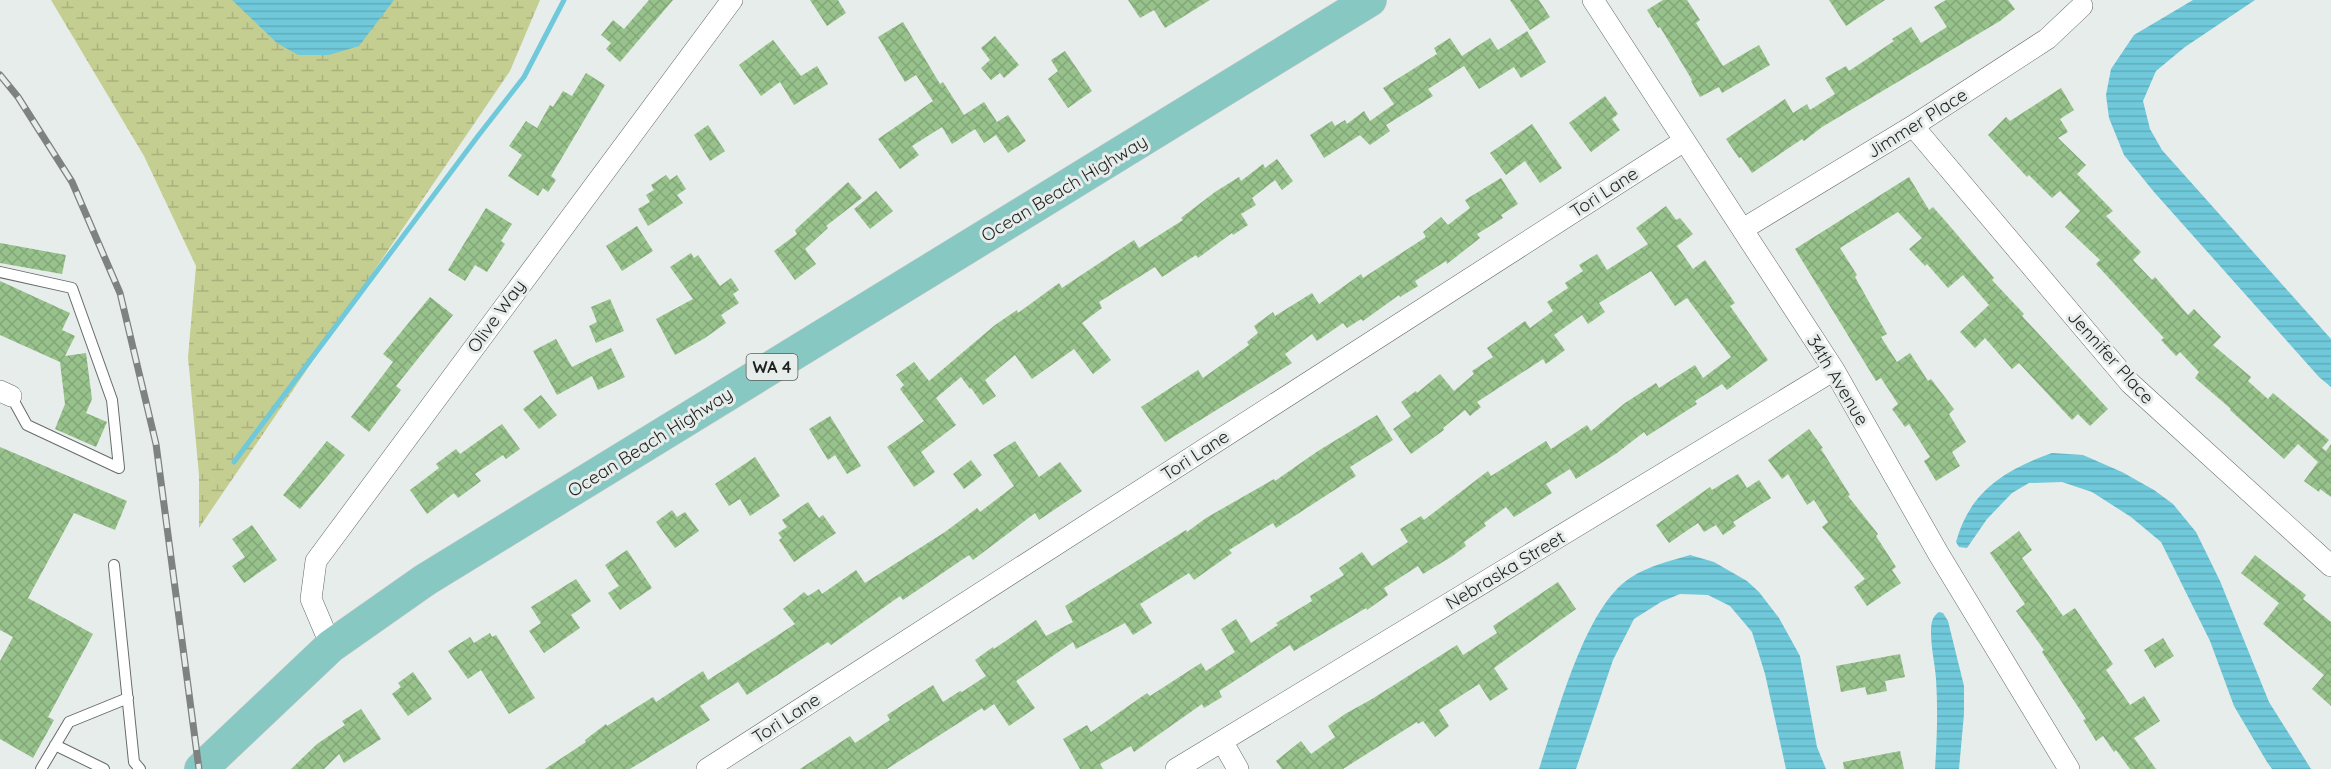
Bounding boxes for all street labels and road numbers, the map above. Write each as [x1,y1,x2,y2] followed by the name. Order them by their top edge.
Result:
[1862,83,1972,163] street label: Jimmer Place
[977,129,1151,247] street label: Ocean Beach Highway
[1566,162,1642,222] street label: Tori Lane
[462,275,530,357] street label: Olive Way
[2063,305,2159,409] street label: Jennifer Place
[1802,330,1874,430] street label: 34th Avenue
[746,354,798,380] road number: WA 4
[563,382,737,502] street label: Ocean Beach Highway
[1157,425,1233,485] street label: Tori Lane
[1441,525,1569,615] street label: Nebraska Street
[748,688,824,748] street label: Tori Lane

